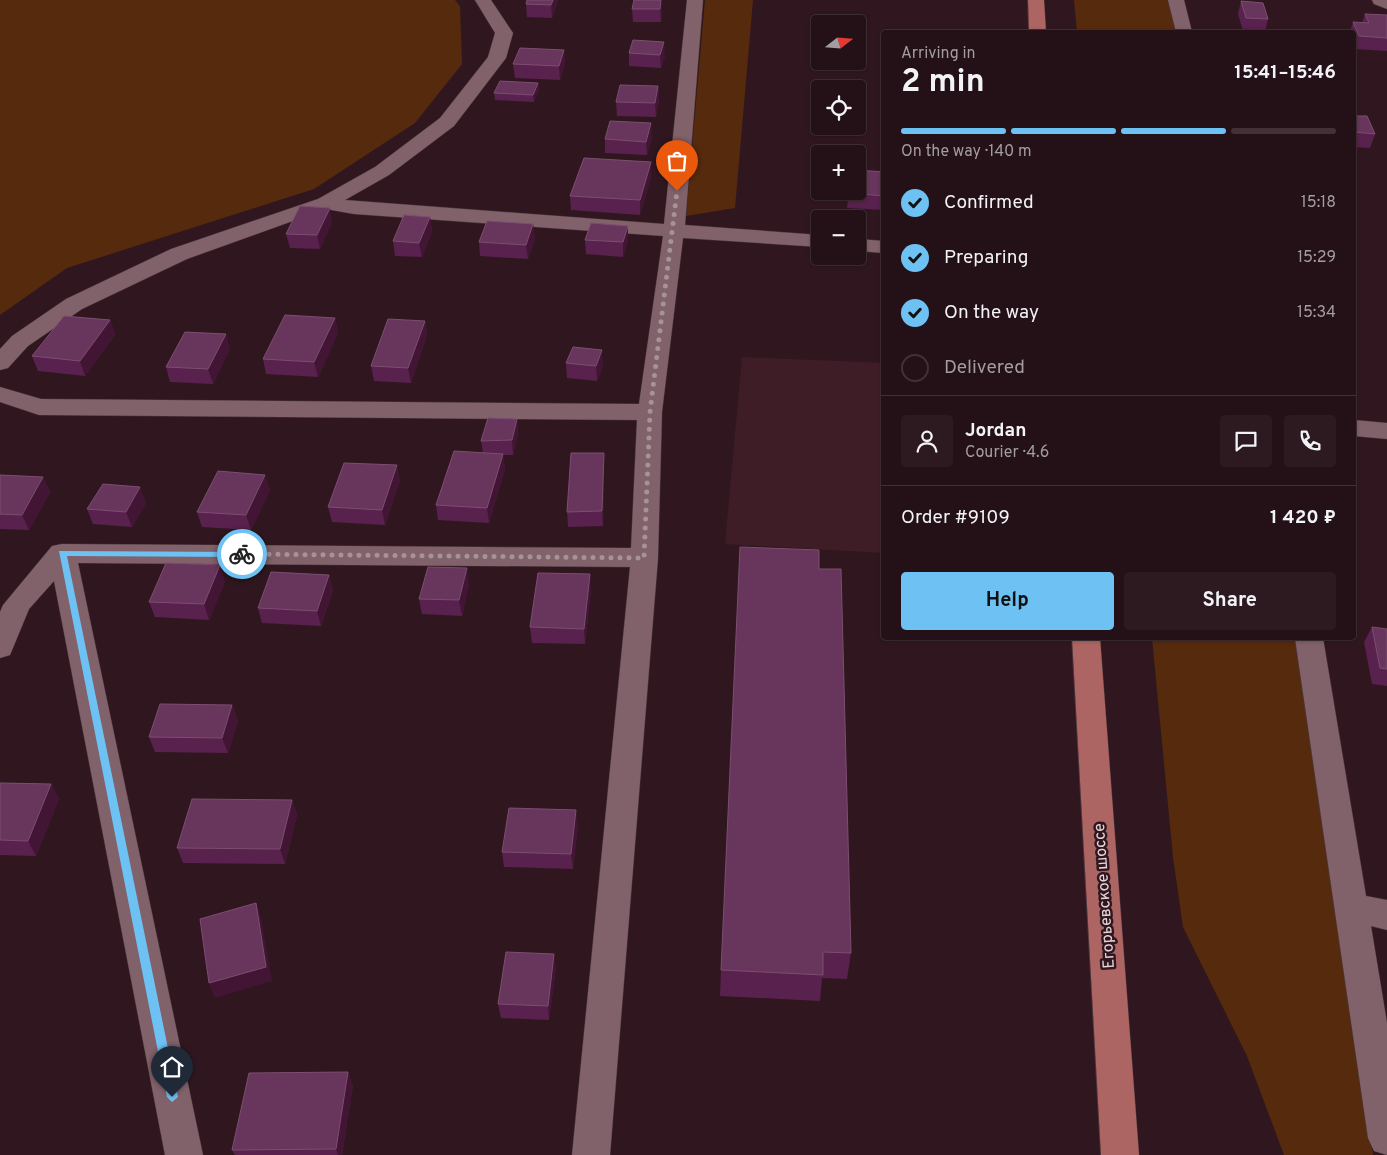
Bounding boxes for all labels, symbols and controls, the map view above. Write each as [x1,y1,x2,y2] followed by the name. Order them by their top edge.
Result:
[811,15,866,70] north arrow
[811,15,866,265] map controls
[901,44,976,64] text: Arriving in
[1234,61,1336,85] text: 15:41–15:46
[901,63,985,103] text: 2 min
[811,80,866,135] button: locate
[656,140,698,191] pin
[901,142,1032,162] text: On the way · 140 m
[811,145,866,200] button: +
[663,147,691,175] icon: bag
[901,189,929,217] icon: check
[944,191,1034,215] text: Confirmed
[1301,193,1336,213] text: 15:18
[811,210,866,265] button: −
[901,244,929,272] icon: check
[944,246,1028,270] text: Preparing
[1297,248,1336,268] text: 15:29
[901,299,929,327] icon: check
[944,301,1039,325] text: On the way
[1297,303,1336,323] text: 15:34
[944,356,1025,380] text: Delivered
[901,415,953,467] button: person
[1220,415,1272,467] button: chat
[1284,415,1336,467] button: phone
[965,419,1027,443] text: Jordan
[965,443,1049,463] text: Courier · 4.6
[901,506,1010,530] text: Order #9109
[1270,506,1336,530] text: 1 420 ₽
[217,529,267,579] courier
[228,540,256,568] icon: bike
[901,572,1114,630] button: Help
[1124,572,1336,630] button: Share
[1090,822,1120,969] street label: Егорьевское шоссе
[151,1046,193,1097] pin
[158,1053,186,1081] icon: home

